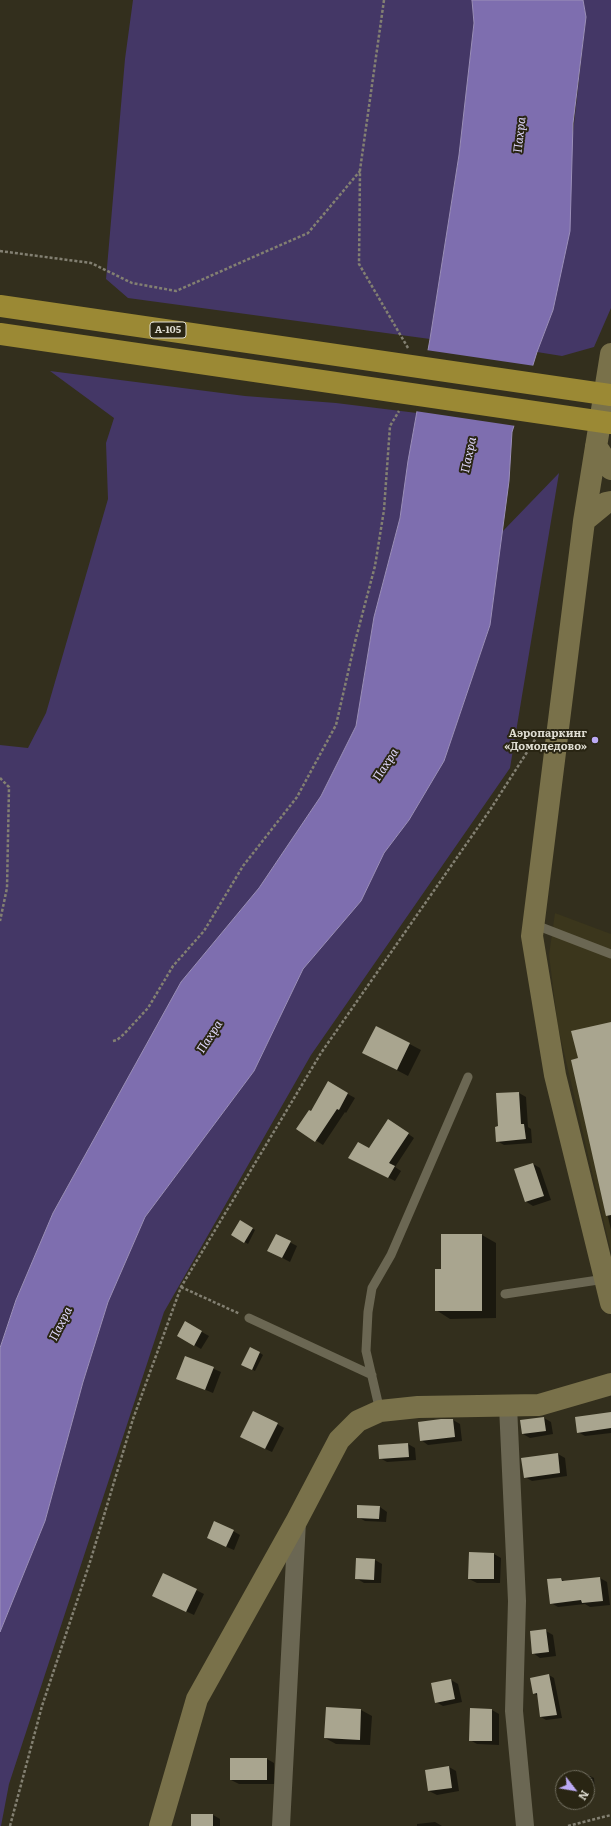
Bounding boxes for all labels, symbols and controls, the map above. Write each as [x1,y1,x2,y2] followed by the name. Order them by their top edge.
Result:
[511,116,529,154] water label: Пахра
[150,322,186,338] road number: А-105
[458,436,480,474] water label: Пахра
[504,727,587,753] place label: Аэропаркинг «Домодедово»
[590,735,600,745] marker: Аэропаркинг «Домодедово»
[370,746,402,784] water label: Пахра
[194,1018,226,1056] water label: Пахра
[46,1305,76,1343] water label: Пахра
[555,1770,595,1810] north arrow
[575,1788,594,1804] text: N

